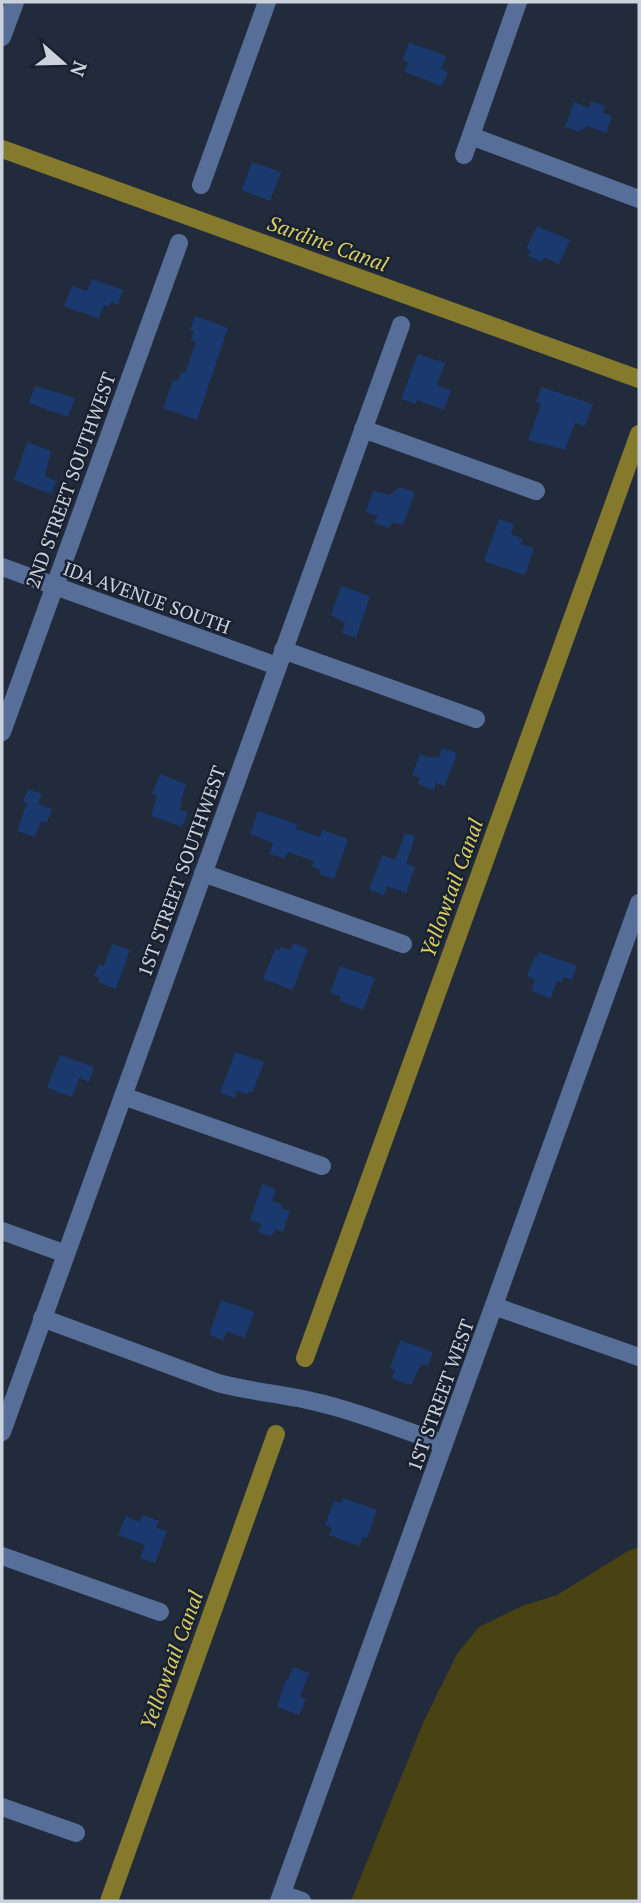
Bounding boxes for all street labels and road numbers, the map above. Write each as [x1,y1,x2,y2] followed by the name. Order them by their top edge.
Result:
[19,368,121,591] street label: 2ND STREET SOUTHWEST
[60,555,234,639] street label: IDA AVENUE SOUTH
[131,762,231,980] street label: 1ST STREET SOUTHWEST
[401,1315,479,1474] street label: 1ST STREET WEST

